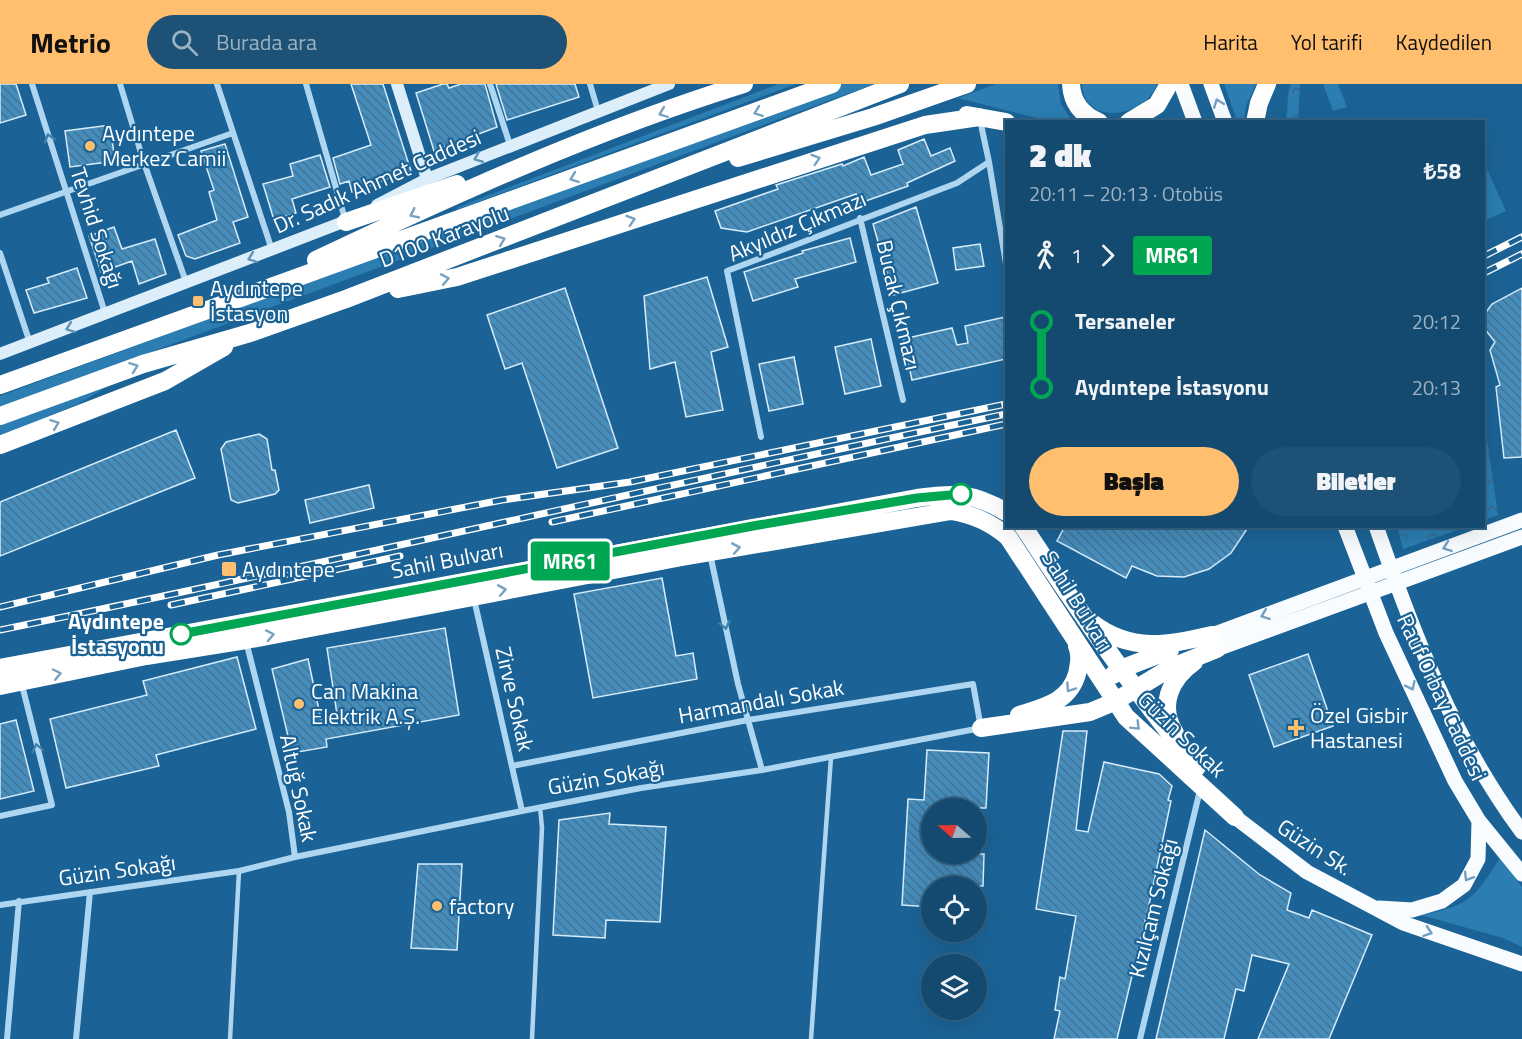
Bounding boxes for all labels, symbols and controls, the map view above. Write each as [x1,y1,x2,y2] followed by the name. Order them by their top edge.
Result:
[147,15,567,69] search box
[30,21,111,64] text: Metrio
[216,25,317,59] text: Burada ara
[168,26,201,59] icon: search
[1203,26,1258,58] text: Harita
[1291,26,1363,58] text: Yol tarifi
[1396,26,1492,58] text: Kaydedilen
[1213,98,1225,109] one-way arrow
[753,104,764,117] one-way arrow
[658,105,668,118] one-way arrow
[102,116,226,175] place label: Aydıntepe Merkez Camii
[268,120,486,242] street label: Dr. Sadık Ahmet Caddesi
[1029,130,1091,180] text: 2 dk
[44,133,56,144] one-way arrow
[83,139,97,153] marker: Aydıntepe Merkez Camii
[473,151,484,163] one-way arrow
[810,154,821,166] one-way arrow
[1424,154,1461,188] text: ₺58
[61,163,133,293] street label: Tevhid Sokağı
[569,171,580,183] one-way arrow
[1029,178,1223,209] text: 20:11 – 20:13 · Otobüs
[723,182,871,270] street label: Akyıldız Çıkmazı
[374,196,514,276] street label: D100 Karayolu
[409,206,420,218] one-way arrow
[625,215,636,227] one-way arrow
[495,234,506,247] one-way arrow
[867,236,931,374] street label: Bucak Çıkmazı
[1029,239,1062,272] icon: walk
[1091,239,1124,272] icon: forward
[1145,239,1200,271] text: MR61
[1071,240,1082,271] text: 1
[247,251,258,263] one-way arrow
[210,271,303,330] place label: Aydıntepe İstasyon
[440,274,450,287] one-way arrow
[191,294,205,308] marker: Aydıntepe İstasyon
[1075,304,1175,338] text: Tersaneler
[1412,306,1461,337] text: 20:12
[65,320,75,333] one-way arrow
[128,362,139,375] one-way arrow
[1075,370,1269,404] text: Aydıntepe İstasyonu
[1412,372,1461,403] text: 20:13
[49,419,60,431] one-way arrow
[1029,447,1239,516] button: Başla
[1251,447,1461,516] button: Biletler
[950,483,972,505] unlabelled marker
[388,532,506,588] street label: Sahil Bulvarı
[1442,539,1453,552] one-way arrow
[528,542,612,580] line badge: MR61
[730,542,740,555] one-way arrow
[1033,544,1123,658] street label: Sahil Bulvarı
[543,545,597,577] text: MR61
[242,552,335,586] place label: Aydıntepe
[220,560,238,578] marker: Aydıntepe
[498,585,507,597] one-way arrow
[68,604,164,663] place label: Aydıntepe İstasyonu
[1260,608,1271,620] one-way arrow
[1388,608,1496,786] street label: Rauf Orbay Caddesi
[718,620,731,630] one-way arrow
[170,623,192,645] marker: Aydıntepe İstasyonu
[264,630,274,643] one-way arrow
[486,643,544,755] street label: Zirve Sokak
[52,668,62,681] one-way arrow
[675,670,847,732] street label: Harmandalı Sokak
[311,674,420,733] place label: Can Makina Elektrik A.Ş.
[1403,680,1415,691] one-way arrow
[1066,681,1077,692] one-way arrow
[1130,683,1235,786] street label: Güzin Sokak
[292,697,306,711] marker: Can Makina Elektrik A.Ş.
[1310,698,1408,757] place label: Özel Gisbir Hastanesi
[1129,719,1140,730] one-way arrow
[1287,719,1305,737] marker: Özel Gisbir Hastanesi
[271,731,327,845] street label: Altuğ Sokak
[32,744,45,754] one-way arrow
[545,750,667,804] street label: Güzin Sokağı
[921,798,987,864] north arrow
[921,798,987,1020] map controls
[1271,810,1359,884] street label: Güzin Sk.
[1119,835,1187,981] street label: Kızılçam Sokağı
[56,845,178,895] street label: Güzin Sokağı
[1463,871,1475,881] one-way arrow
[921,876,987,942] button: locate
[449,889,515,923] place label: factory
[430,899,444,913] marker: factory
[1422,924,1433,937] one-way arrow
[921,954,987,1020] button: layers

